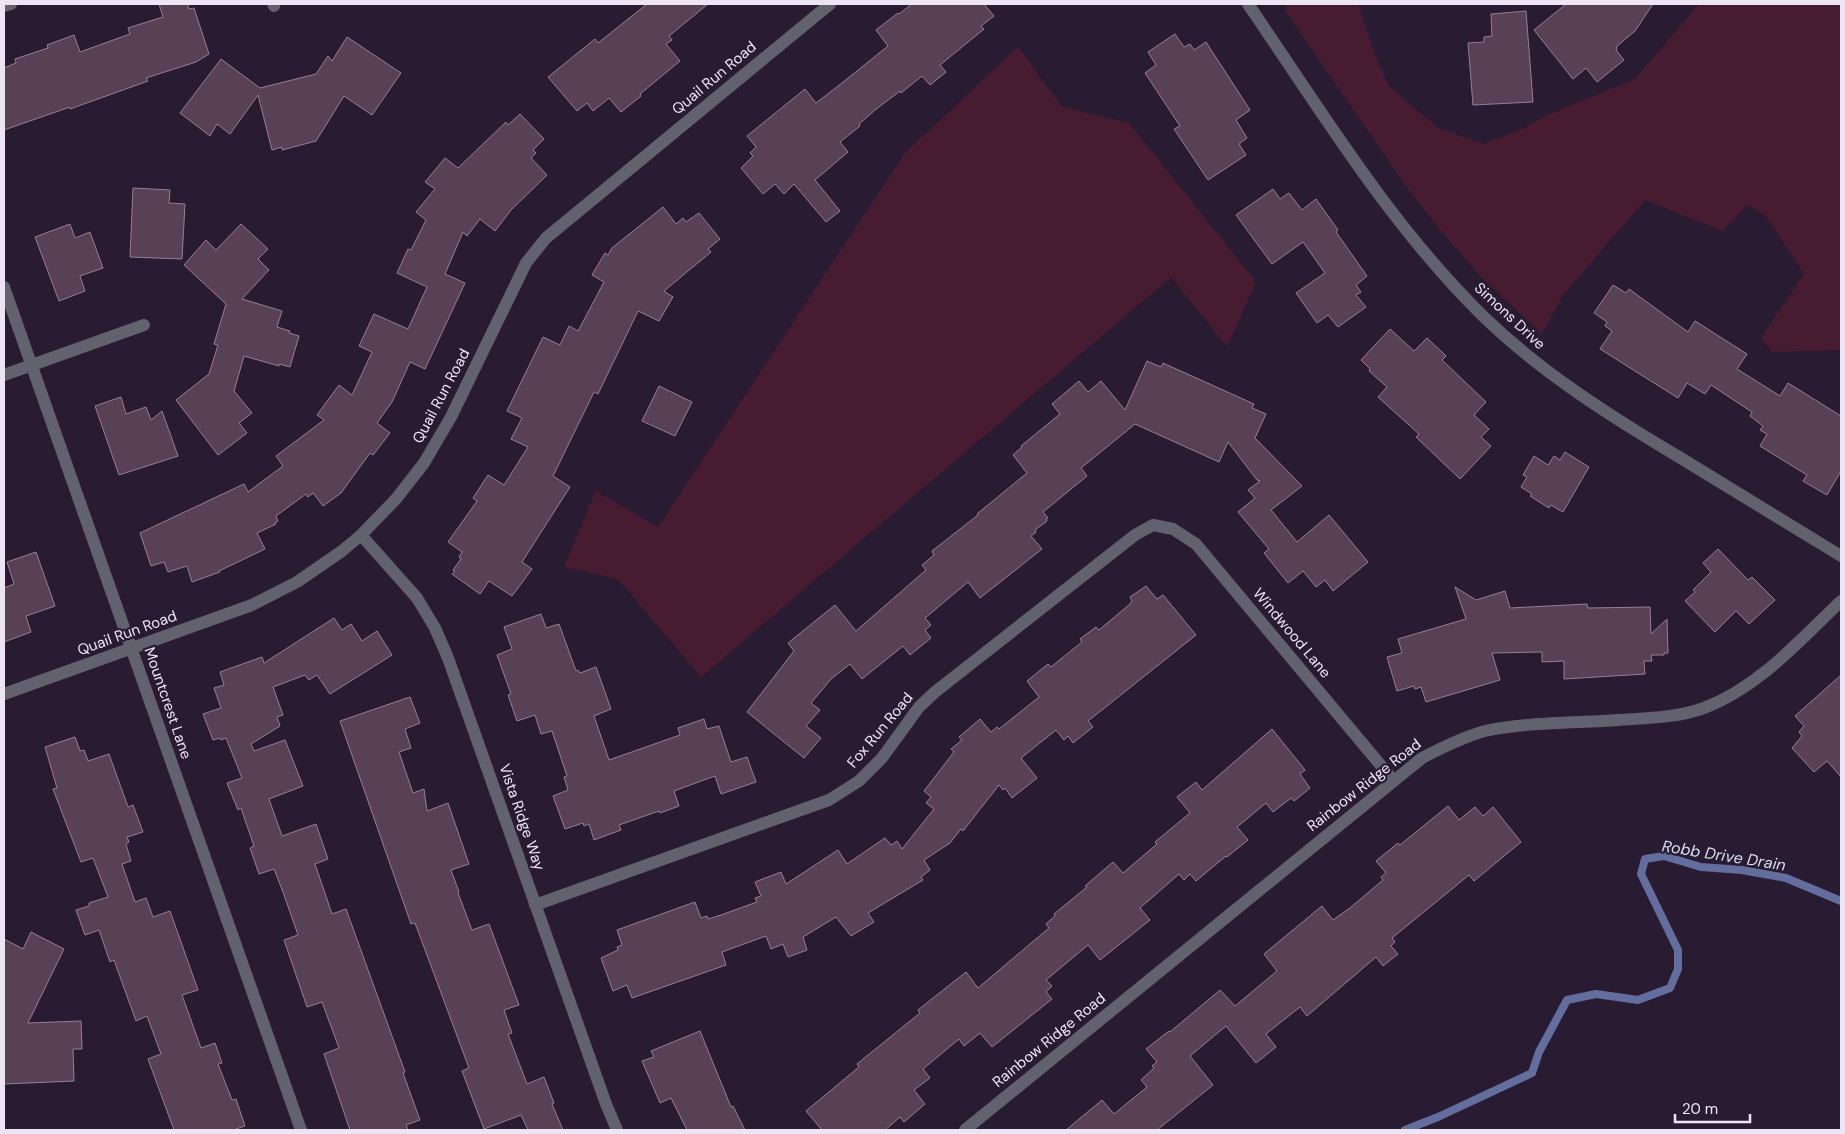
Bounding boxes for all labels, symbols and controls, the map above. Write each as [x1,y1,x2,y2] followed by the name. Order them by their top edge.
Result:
[668,37,760,119] street label: Quail Run Road
[1470,278,1550,354] street label: Simons Drive
[408,345,474,447] street label: Quail Run Road
[1248,584,1336,682] street label: Windwood Lane
[75,606,179,660] street label: Quail Run Road
[139,644,197,762] street label: Mountcrest Lane
[843,688,917,772] street label: Fox Run Road
[1303,734,1425,836] street label: Rainbow Ridge Road
[494,761,550,874] street label: Vista Ridge Way
[1661,835,1787,876] water label: Robb Drive Drain
[988,988,1110,1092] street label: Rainbow Ridge Road
[1675,1092,1750,1124] scale bar
[1682,1099,1718,1119] text: 20 m

